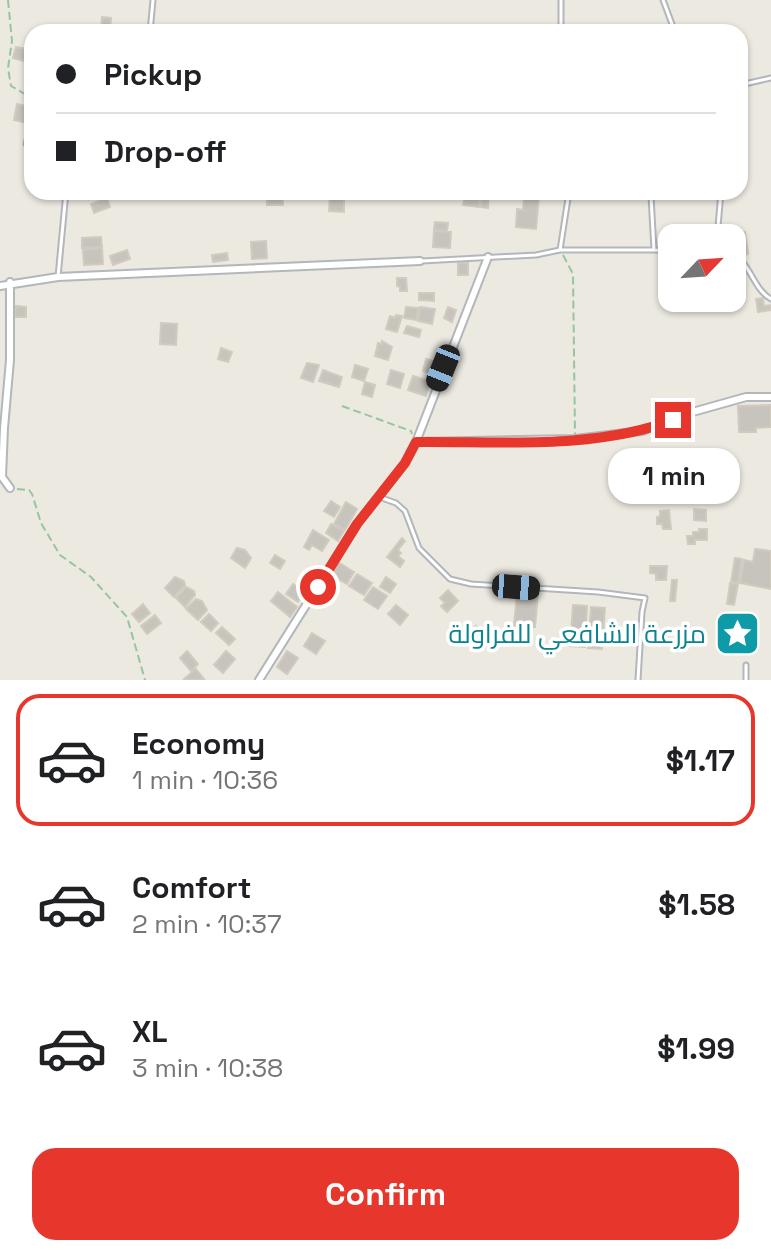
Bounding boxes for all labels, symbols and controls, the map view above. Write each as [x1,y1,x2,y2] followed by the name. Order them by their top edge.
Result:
[104,55,202,94] text: Pickup
[104,132,227,171] text: Drop-off
[658,224,746,312] north arrow
[658,224,746,312] map controls
[423,341,463,395] car
[655,402,691,438] route end
[607,448,739,504] callout: 1 min
[642,459,706,493] text: 1 min
[300,569,336,605] route start
[491,573,541,601] car
[713,610,761,658] place icon: مزرعة الشافعي للفراولة
[449,617,706,655] place label: مزرعة الشافعي للفراولة
[36,724,108,796] icon: car
[132,724,265,763] text: Economy
[666,741,735,780] text: $1.17
[132,763,278,797] text: 1 min · 10:36
[36,868,108,940] icon: car
[132,868,251,907] text: Comfort
[658,885,735,924] text: $1.58
[132,907,282,941] text: 2 min · 10:37
[36,1012,108,1084] icon: car
[132,1012,168,1051] text: XL
[657,1029,735,1068] text: $1.99
[132,1051,283,1085] text: 3 min · 10:38
[32,1148,739,1240] button: Confirm

